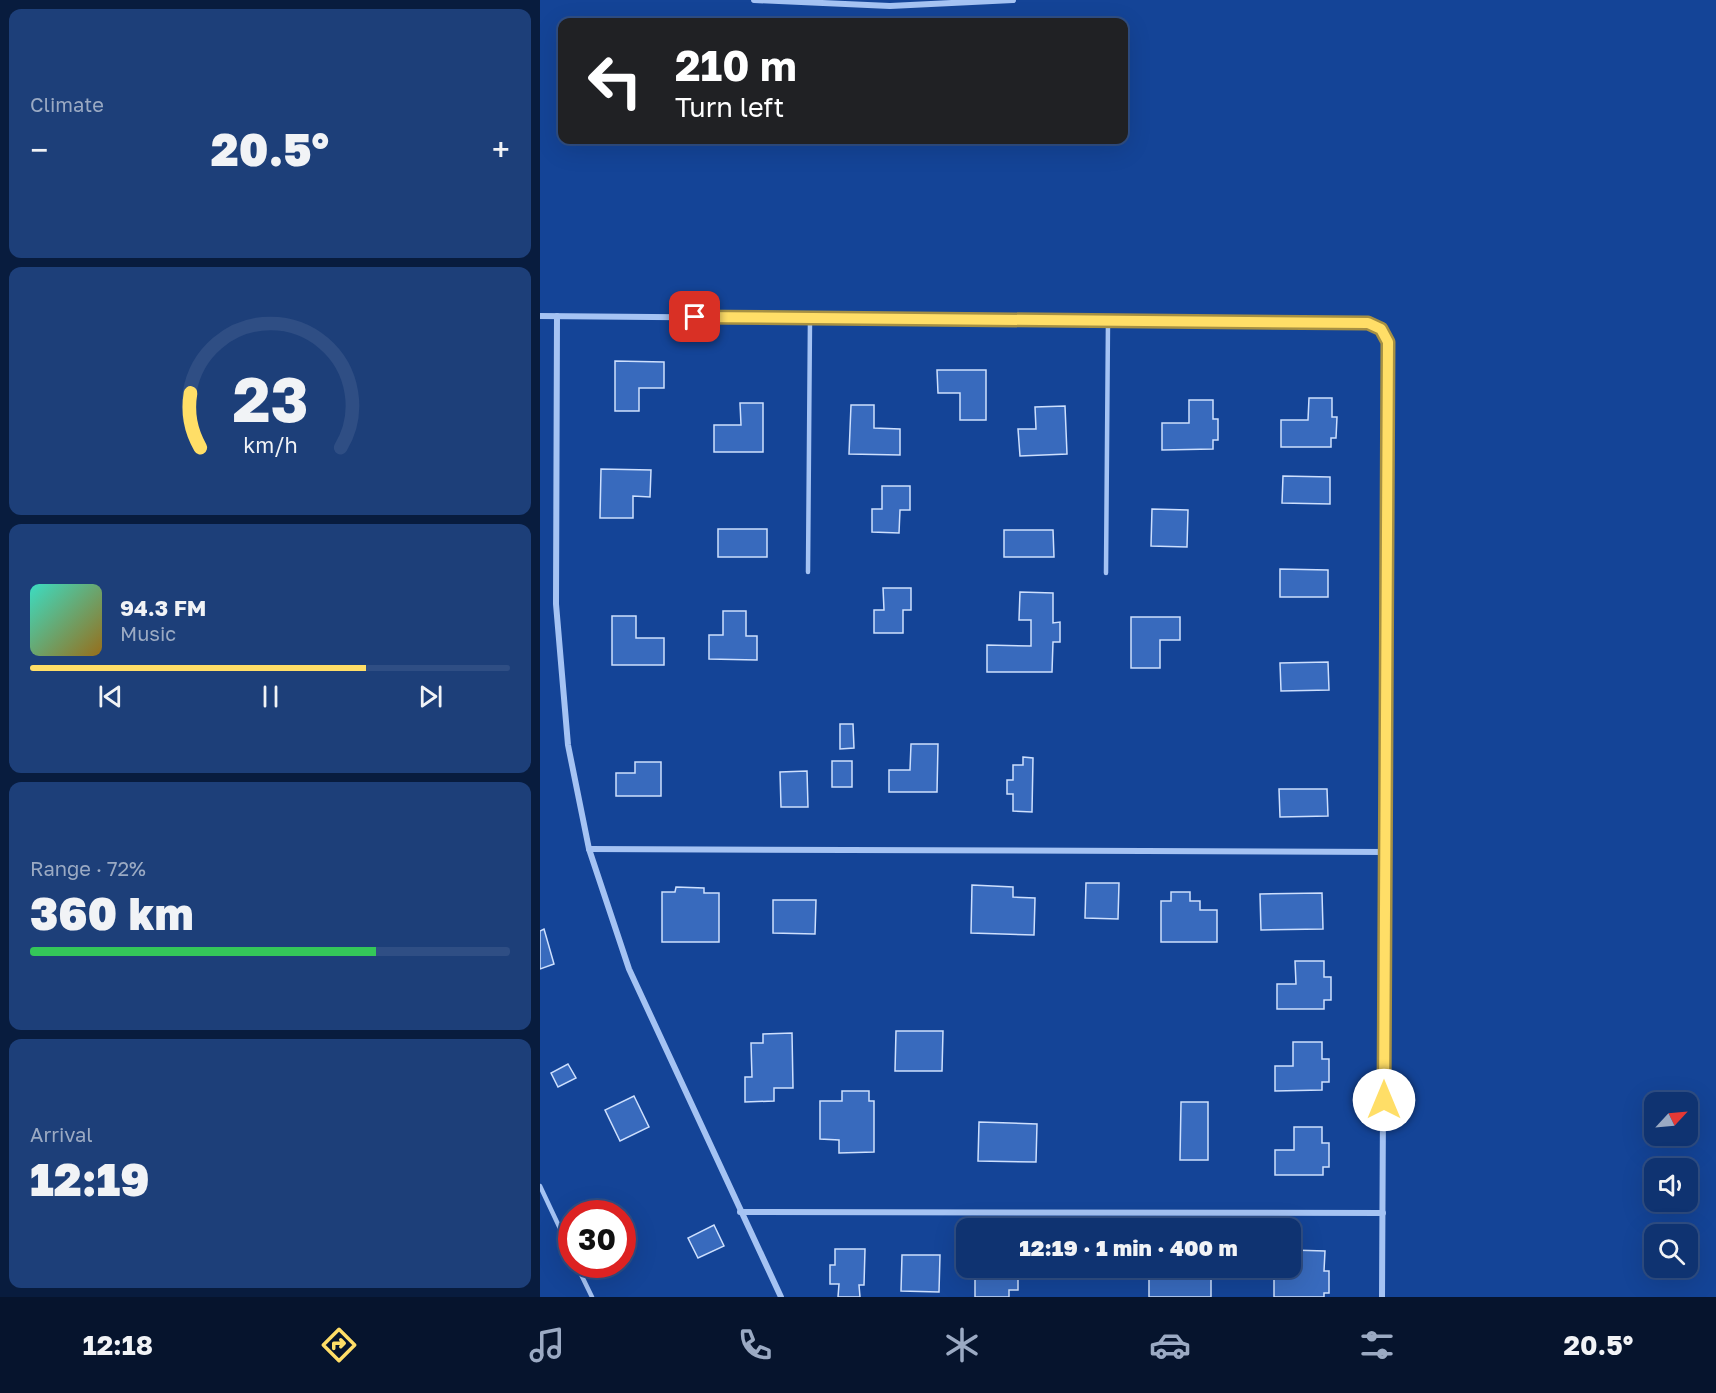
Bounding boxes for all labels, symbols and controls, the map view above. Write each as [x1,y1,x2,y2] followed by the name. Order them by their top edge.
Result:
[675,40,797,90] text: 210 m
[576,42,654,120] icon: left
[675,91,784,123] text: Turn left
[30,92,104,116] text: Climate
[211,122,329,176] text: 20.5°
[30,130,48,169] text: −
[492,130,510,169] text: +
[669,291,720,342] pin
[678,300,711,333] icon: arrive
[232,361,308,436] text: 23
[243,432,297,458] text: km/h
[120,594,206,621] text: 94.3 FM
[120,621,176,645] text: Music
[94,680,127,713] icon: previous
[254,680,287,713] icon: pause
[414,680,447,713] icon: next
[30,856,146,880] text: Range · 72%
[30,886,194,940] text: 360 km
[1352,1068,1416,1132] position arrow
[1644,1092,1698,1146] north arrow
[1644,1092,1698,1278] map controls
[30,1122,93,1146] text: Arrival
[30,1152,150,1206] text: 12:19
[1644,1158,1698,1212] button: sound
[558,1200,636,1278] speed limit sign: 30
[1644,1224,1698,1278] button: search
[1019,1234,1238,1261] text: 12:19 · 1 min · 400 m
[318,1324,360,1366] icon: directions
[526,1324,568,1366] icon: music
[734,1324,776,1366] icon: phone
[941,1324,983,1366] icon: climate
[1149,1324,1191,1366] icon: car
[1356,1324,1398,1366] icon: filters
[83,1329,153,1361] text: 12:18
[1564,1329,1633,1361] text: 20.5°

